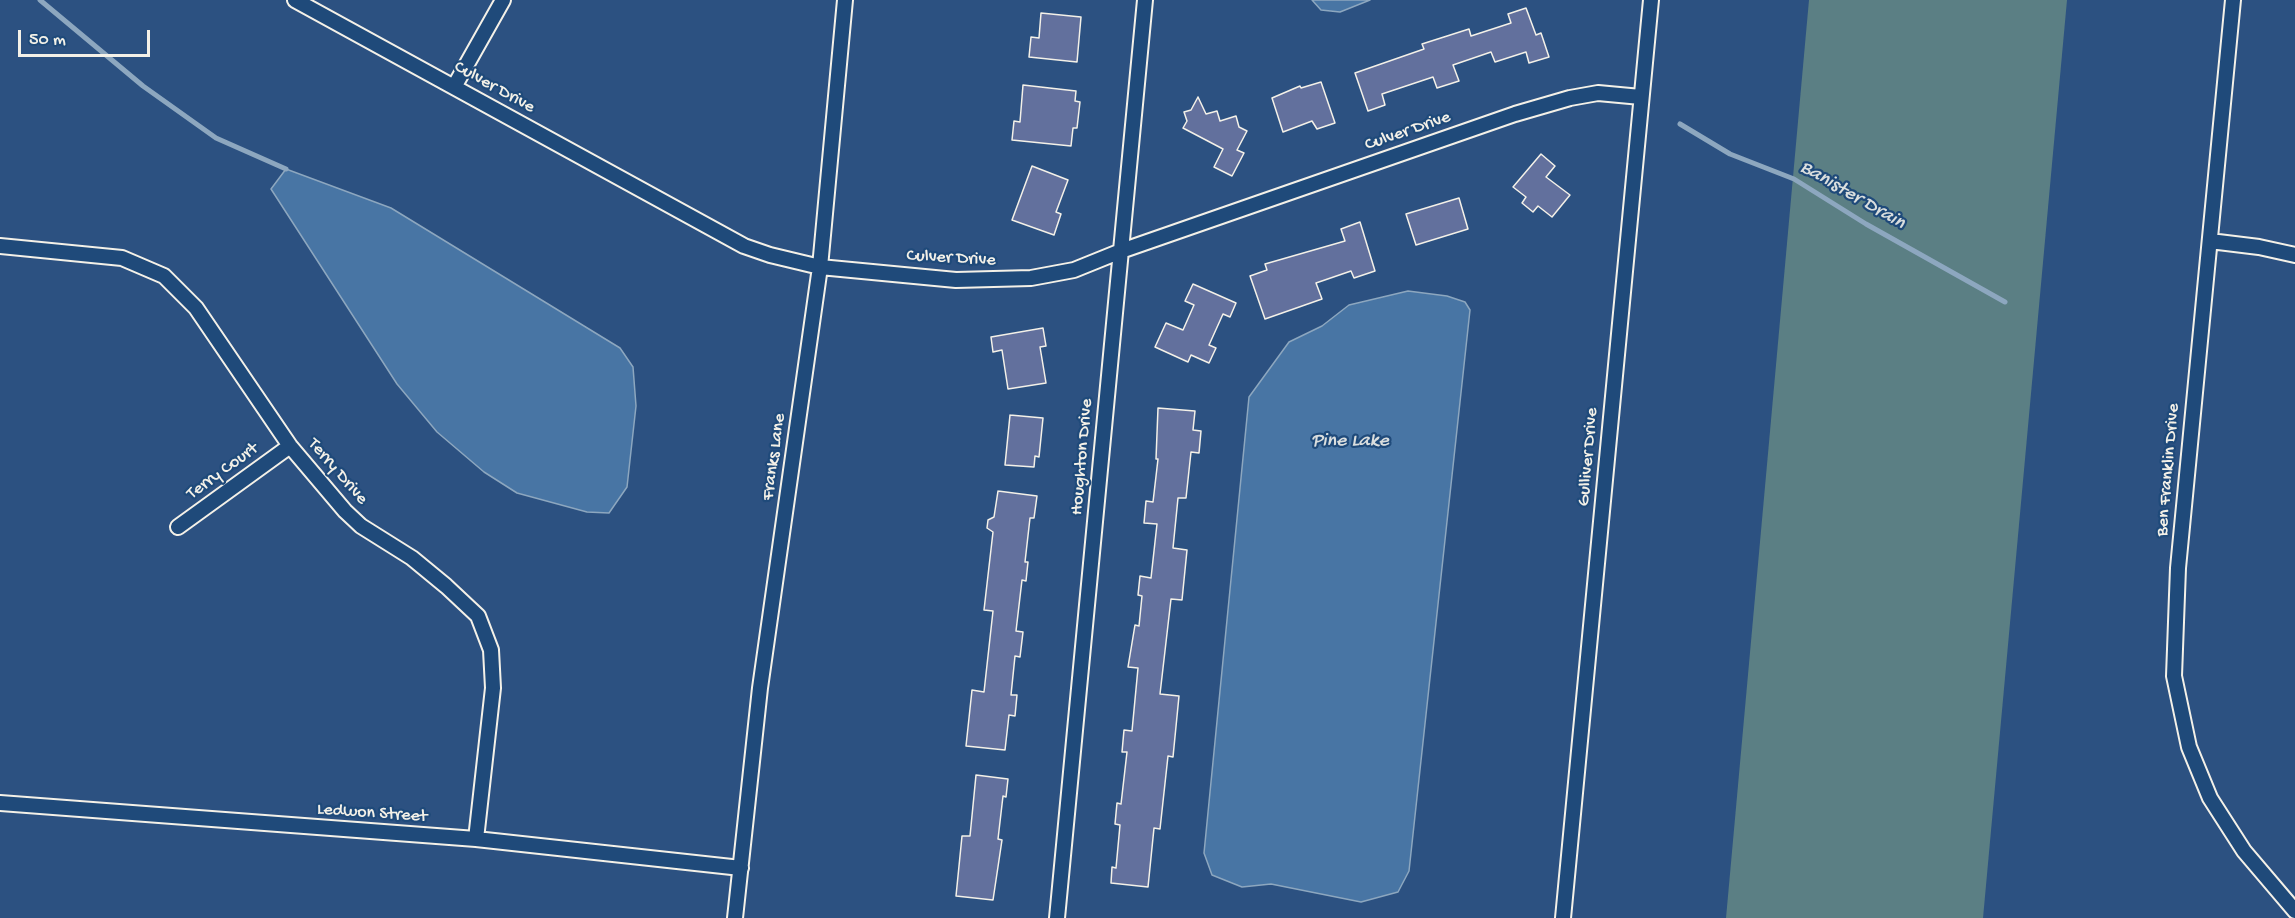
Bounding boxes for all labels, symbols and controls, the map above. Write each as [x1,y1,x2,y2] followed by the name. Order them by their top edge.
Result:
[21,18,153,56] scale bar
[29,30,66,51] text: 50 m
[450,57,538,119] street label: Culver Drive
[1362,107,1454,157] street label: Culver Drive
[1795,156,1909,236] water label: Banister Drain
[906,246,996,272] street label: Culver Drive
[1067,398,1099,516] street label: Houghton Drive
[2152,403,2186,537] street label: Ben Franklin Drive
[1574,407,1604,507] street label: Gulliver Drive
[758,412,792,502] street label: Franks Lane
[1311,430,1389,454] water label: Pine Lake
[302,434,372,510] street label: Terry Drive
[183,439,263,505] street label: Terry Court
[316,799,428,829] street label: Ledwon Street

